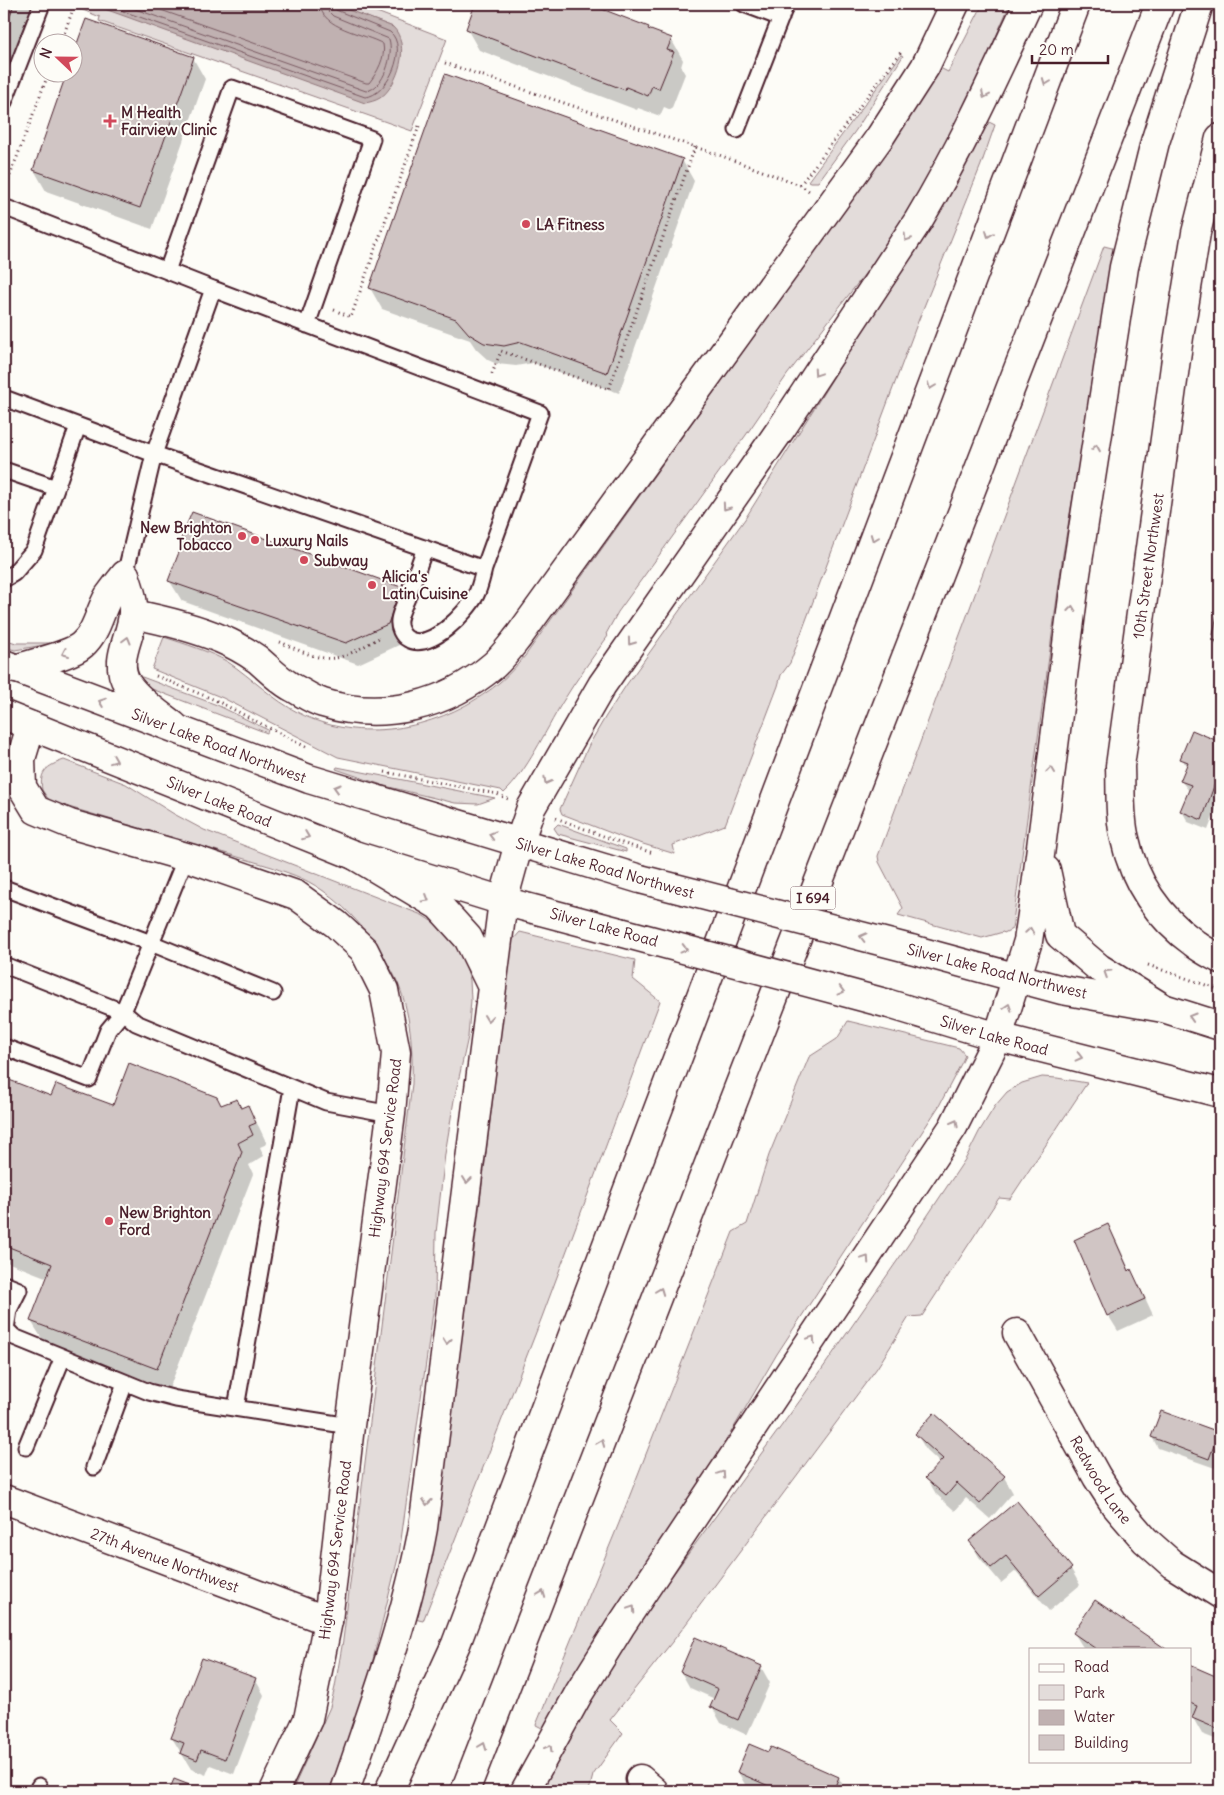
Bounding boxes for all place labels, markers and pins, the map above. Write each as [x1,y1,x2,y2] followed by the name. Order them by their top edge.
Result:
[121,103,218,139] place label: M Health Fairview Clinic
[103,114,117,128] marker: M Health Fairview Clinic
[536,215,605,234] place label: LA Fitness
[520,218,532,230] marker: LA Fitness
[140,518,233,554] place label: New Brighton Tobacco
[236,530,248,542] marker: New Brighton Tobacco
[265,531,349,551] place label: Luxury Nails
[249,534,261,546] marker: Luxury Nails
[314,551,368,571] place label: Subway
[298,554,310,566] marker: Subway
[382,567,468,603] place label: Alicia's Latin Cuisine
[366,579,378,591] marker: Alicia's Latin Cuisine
[119,1203,211,1239] place label: New Brighton Ford
[103,1215,115,1227] marker: New Brighton Ford

